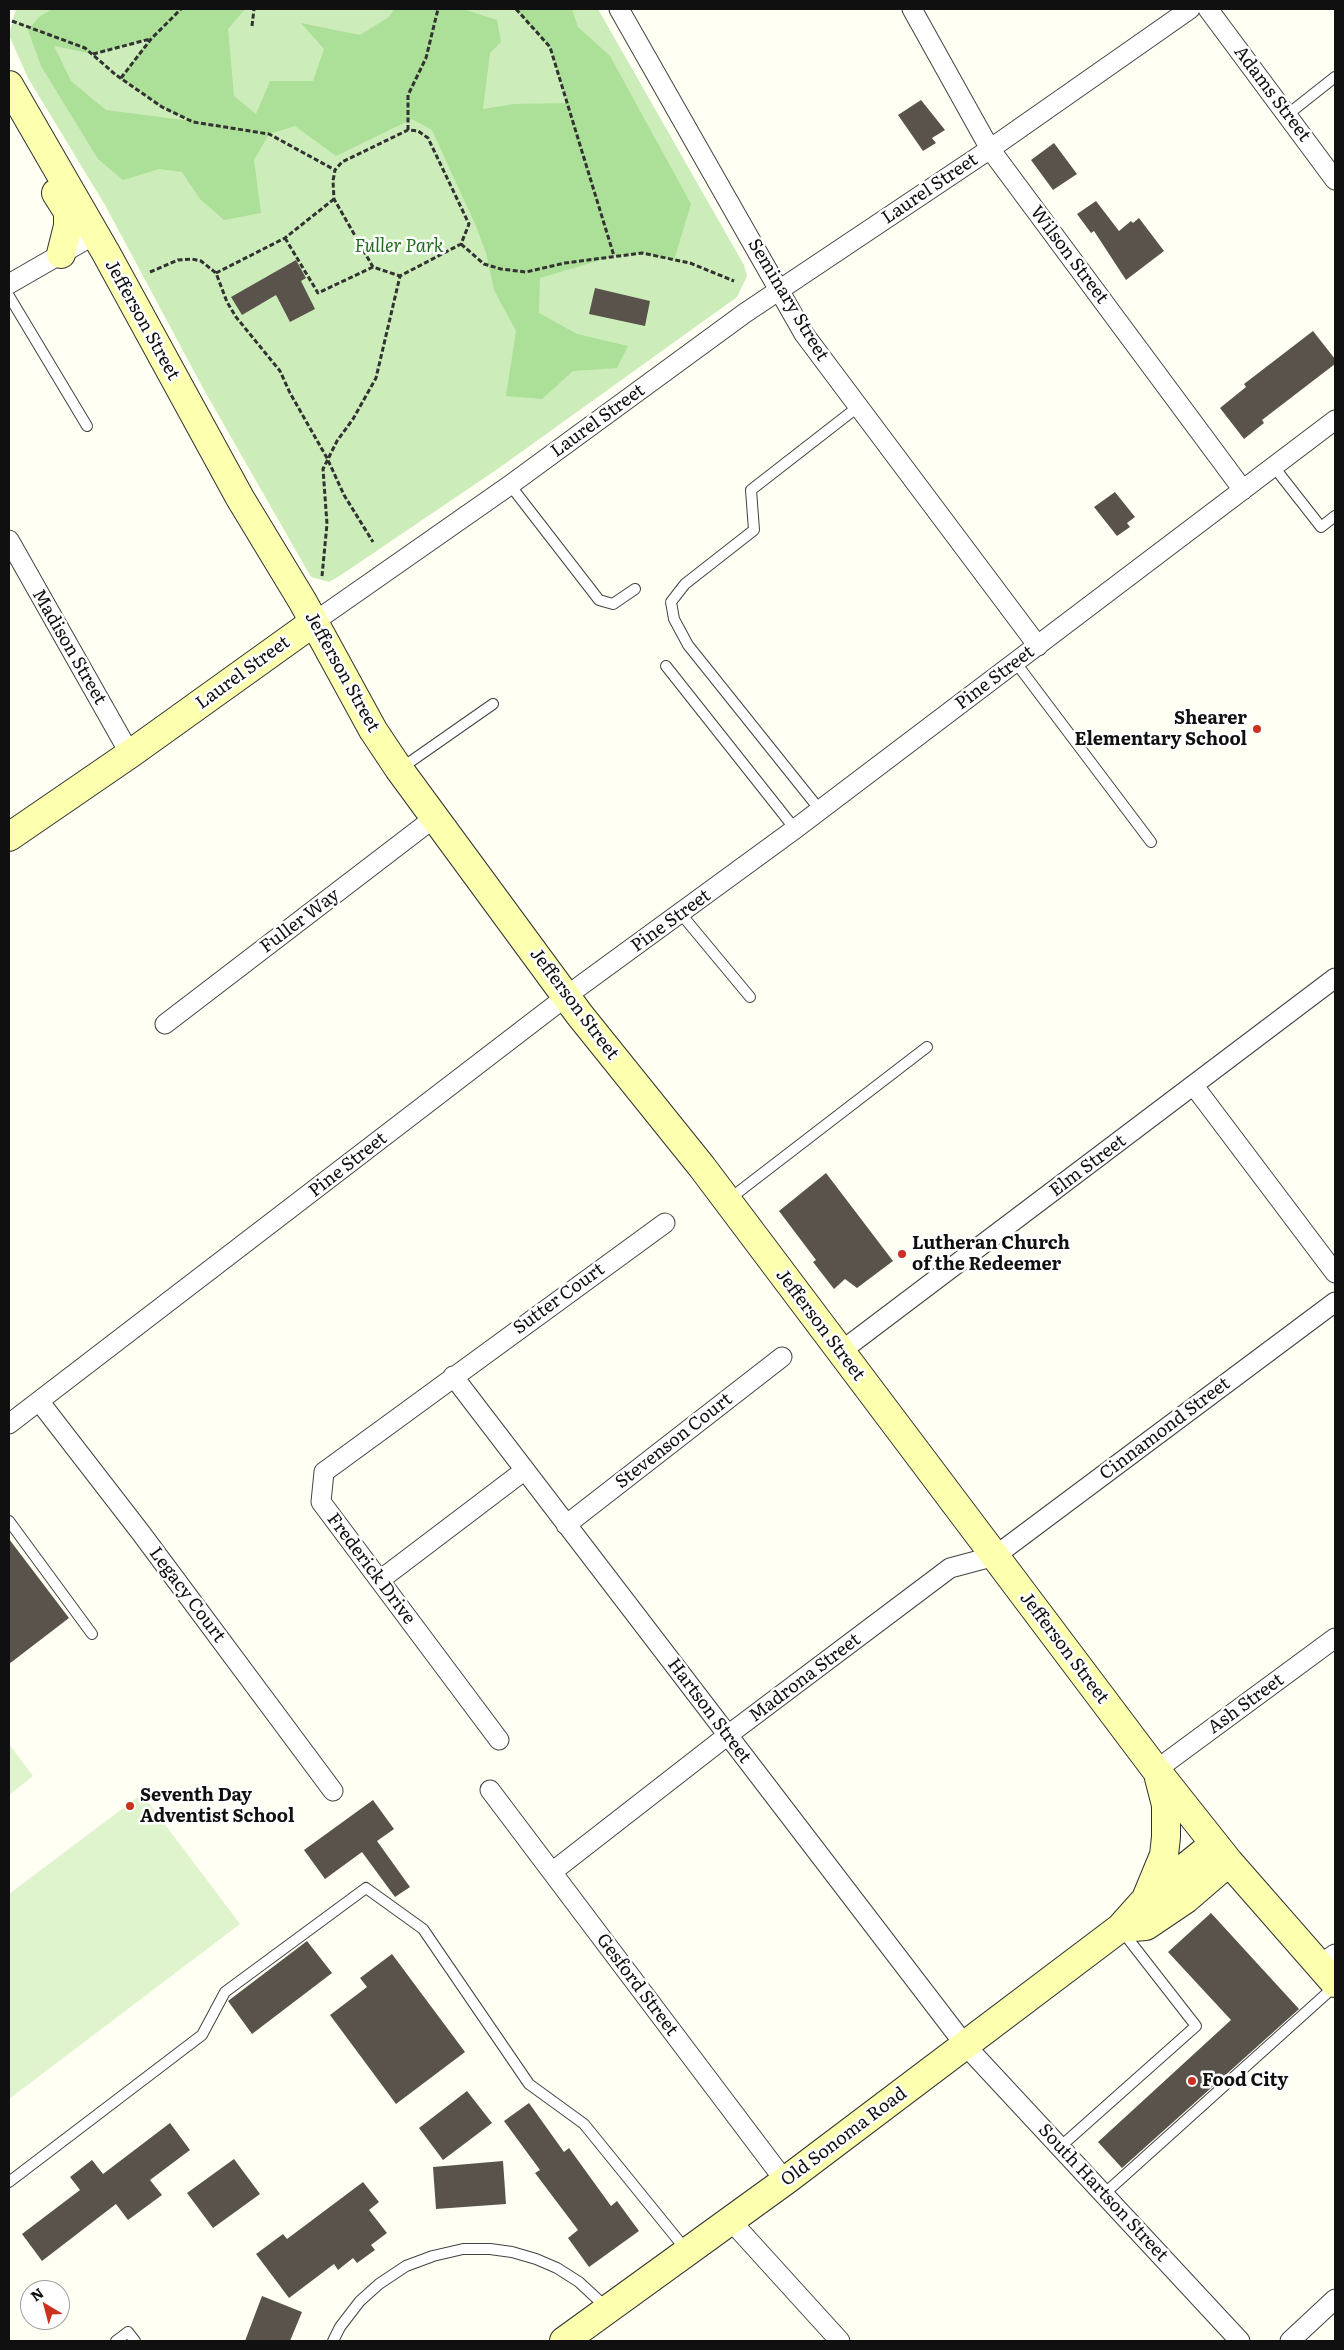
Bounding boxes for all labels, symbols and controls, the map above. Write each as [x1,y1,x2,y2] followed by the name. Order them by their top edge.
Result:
[1229,42,1315,146] street label: Adams Street
[878,149,982,229] street label: Laurel Street
[1025,202,1113,308] street label: Wilson Street
[743,235,833,365] street label: Seminary Street
[354,236,444,258] park label: Fuller Park
[100,256,184,384] street label: Jefferson Street
[547,380,649,462] street label: Laurel Street
[27,585,111,709] street label: Madison Street
[300,608,384,736] street label: Jefferson Street
[192,632,294,714] street label: Laurel Street
[951,641,1039,715] street label: Pine Street
[1075,708,1247,751] place label: Shearer Elementary School
[1251,723,1263,735] marker: Shearer Elementary School
[256,884,344,958] street label: Fuller Way
[627,885,715,957] street label: Pine Street
[525,944,623,1064] street label: Jefferson Street
[305,1128,391,1202] street label: Pine Street
[1046,1130,1130,1202] street label: Elm Street
[912,1233,1070,1276] place label: Lutheran Church of the Redeemer
[896,1248,908,1260] marker: Lutheran Church of the Redeemer
[509,1259,609,1339] street label: Sutter Court
[771,1265,869,1385] street label: Jefferson Street
[1096,1373,1234,1485] street label: Cinnamond Street
[611,1389,737,1493] street label: Stevenson Court
[322,1509,420,1629] street label: Frederick Drive
[144,1543,230,1647] street label: Legacy Court
[1015,1588,1113,1708] street label: Jefferson Street
[745,1629,865,1727] street label: Madrona Street
[663,1654,755,1768] street label: Hartson Street
[1204,1669,1288,1739] street label: Ash Street
[140,1785,294,1828] place label: Seventh Day Adventist School
[124,1800,136,1812] marker: Seventh Day Adventist School
[592,1930,682,2040] street label: Gesford Street
[1202,2070,1288,2092] place label: Food City
[1186,2075,1198,2087] marker: Food City
[777,2083,911,2191] street label: Old Sonoma Road
[1034,2120,1172,2266] street label: South Hartson Street
[20,2280,70,2330] north arrow
[26,2282,47,2305] text: N

